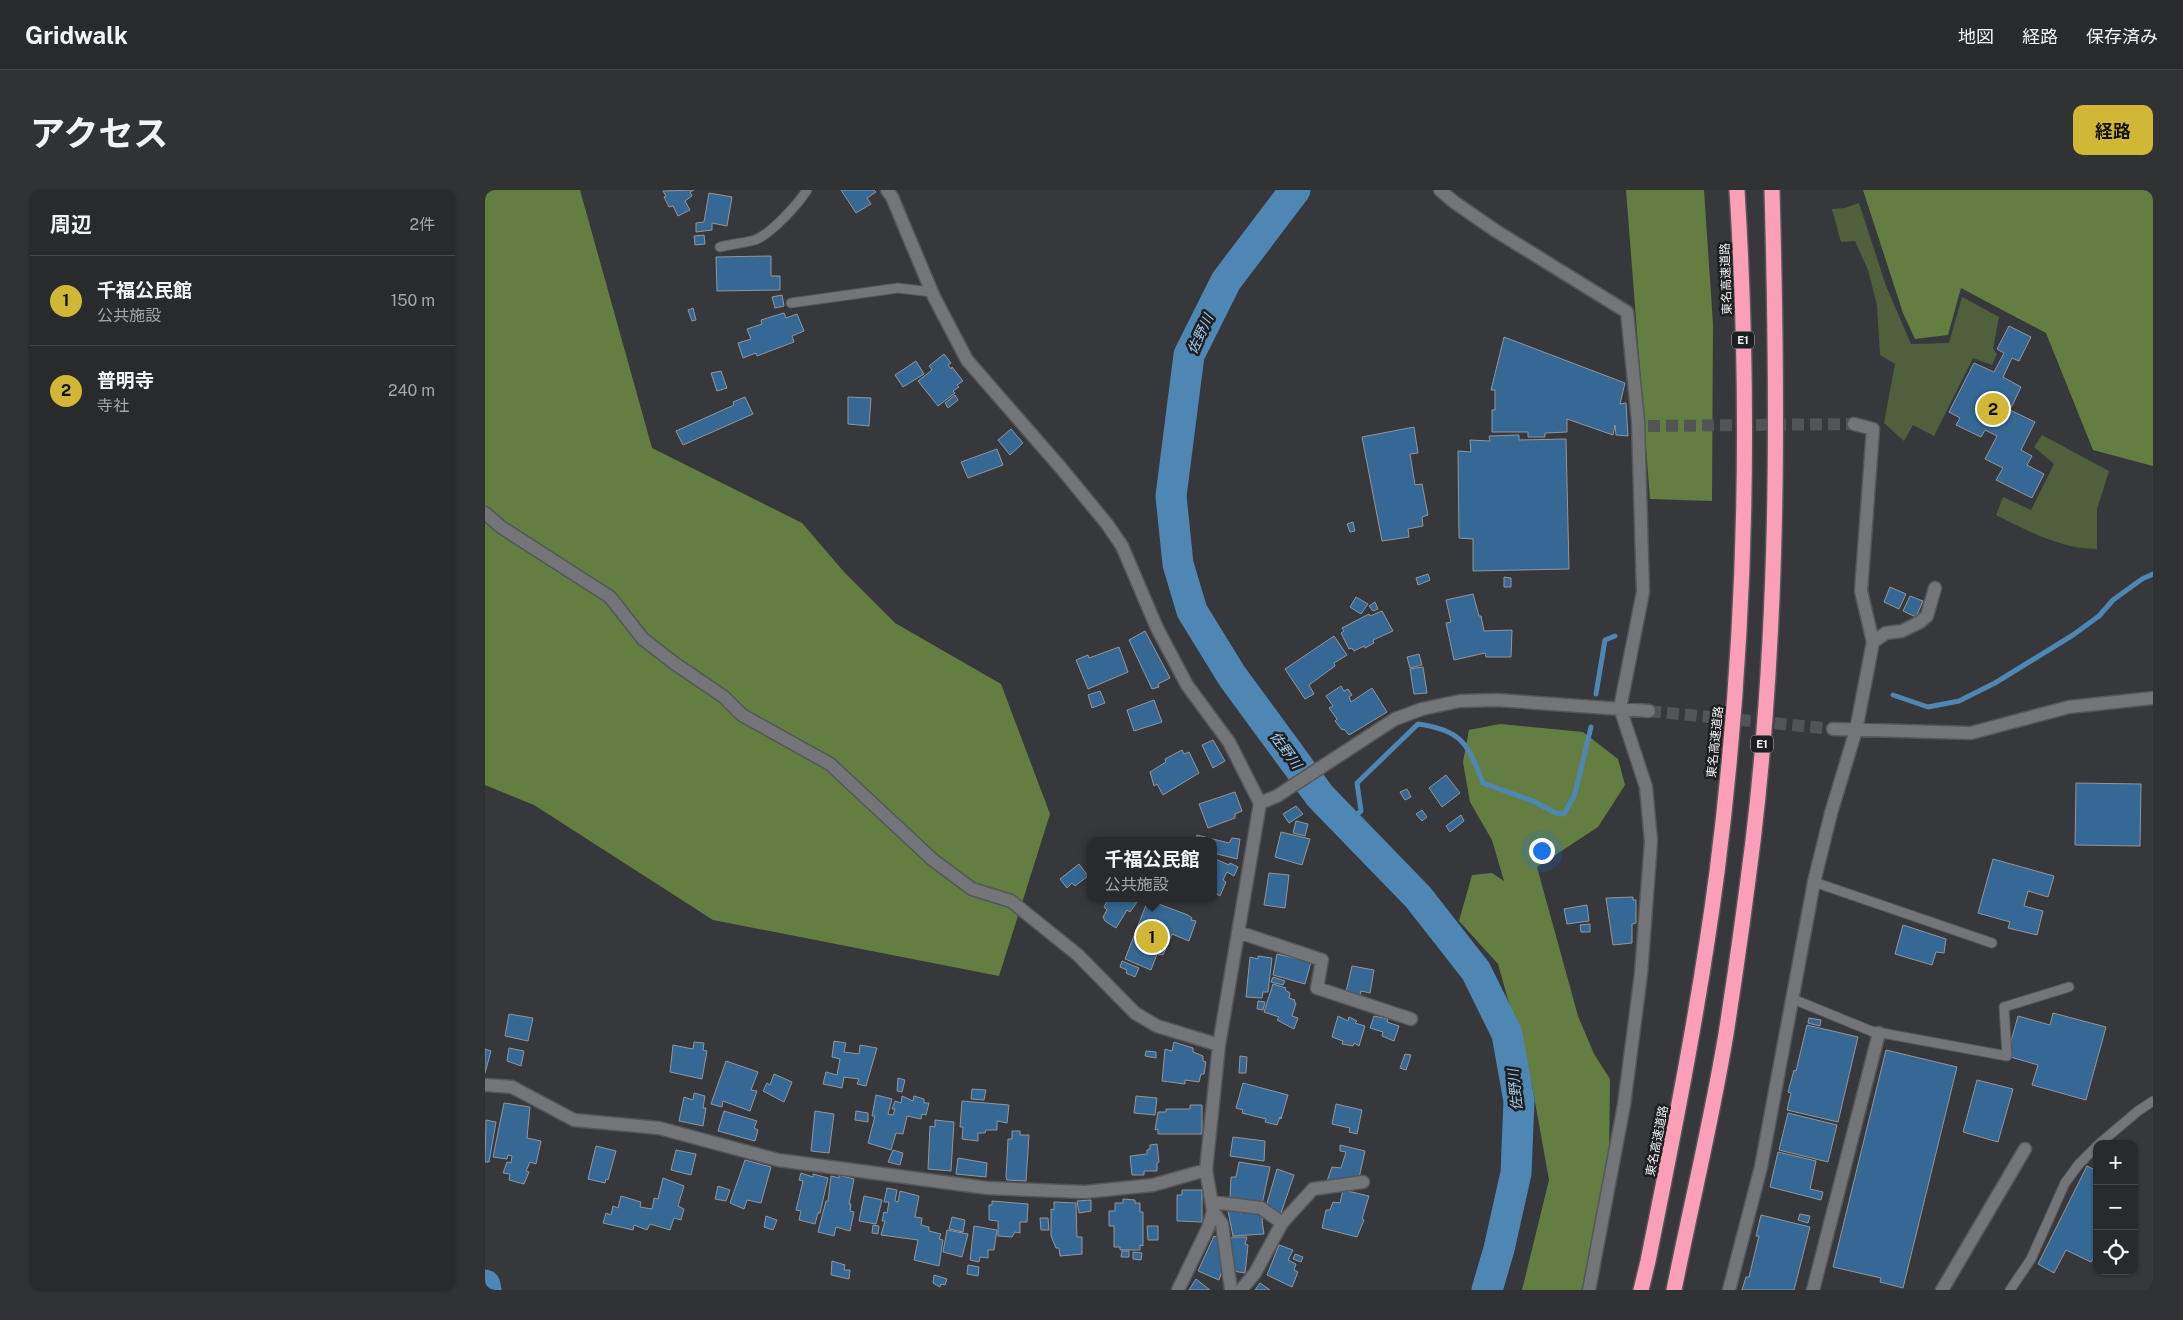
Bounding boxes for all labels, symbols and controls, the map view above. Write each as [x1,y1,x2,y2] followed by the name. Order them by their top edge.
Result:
[25,21,128,49] text: Gridwalk
[1958,26,1994,47] text: 地図
[2022,26,2058,47] text: 経路
[2086,26,2158,47] text: 保存済み
[2073,105,2153,155] button: 経路
[30,113,168,154] text: アクセス
[50,212,92,237] text: 周辺
[409,215,435,234] text: 2件
[1718,243,1734,315] street label: 東名高速道路
[97,279,192,301] text: 千福公民館
[63,291,69,310] text: 1
[391,291,435,310] text: 150 m
[97,306,161,325] text: 公共施設
[1184,310,1217,356] water label: 佐野川
[1732,332,1754,348] road number: E1
[97,369,154,391] text: 普明寺
[61,381,71,400] text: 2
[388,381,435,400] text: 240 m
[1977,390,2009,428] pin: 2
[97,396,129,415] text: 寺社
[1704,705,1726,779] street label: 東名高速道路
[1267,728,1306,773] water label: 佐野川
[1751,736,1773,752] road number: E1
[1087,837,1217,902] popup
[1529,838,1555,864] your location
[1104,848,1200,870] text: 千福公民館
[1104,875,1169,894] text: 公共施設
[1136,918,1168,956] pin: 1
[1505,1066,1525,1112] water label: 佐野川
[1643,1104,1671,1178] street label: 東名高速道路
[2093,1140,2138,1275] map controls
[2093,1140,2138,1185] button: +
[2093,1185,2138,1230] button: −
[2093,1230,2138,1275] button: locate

